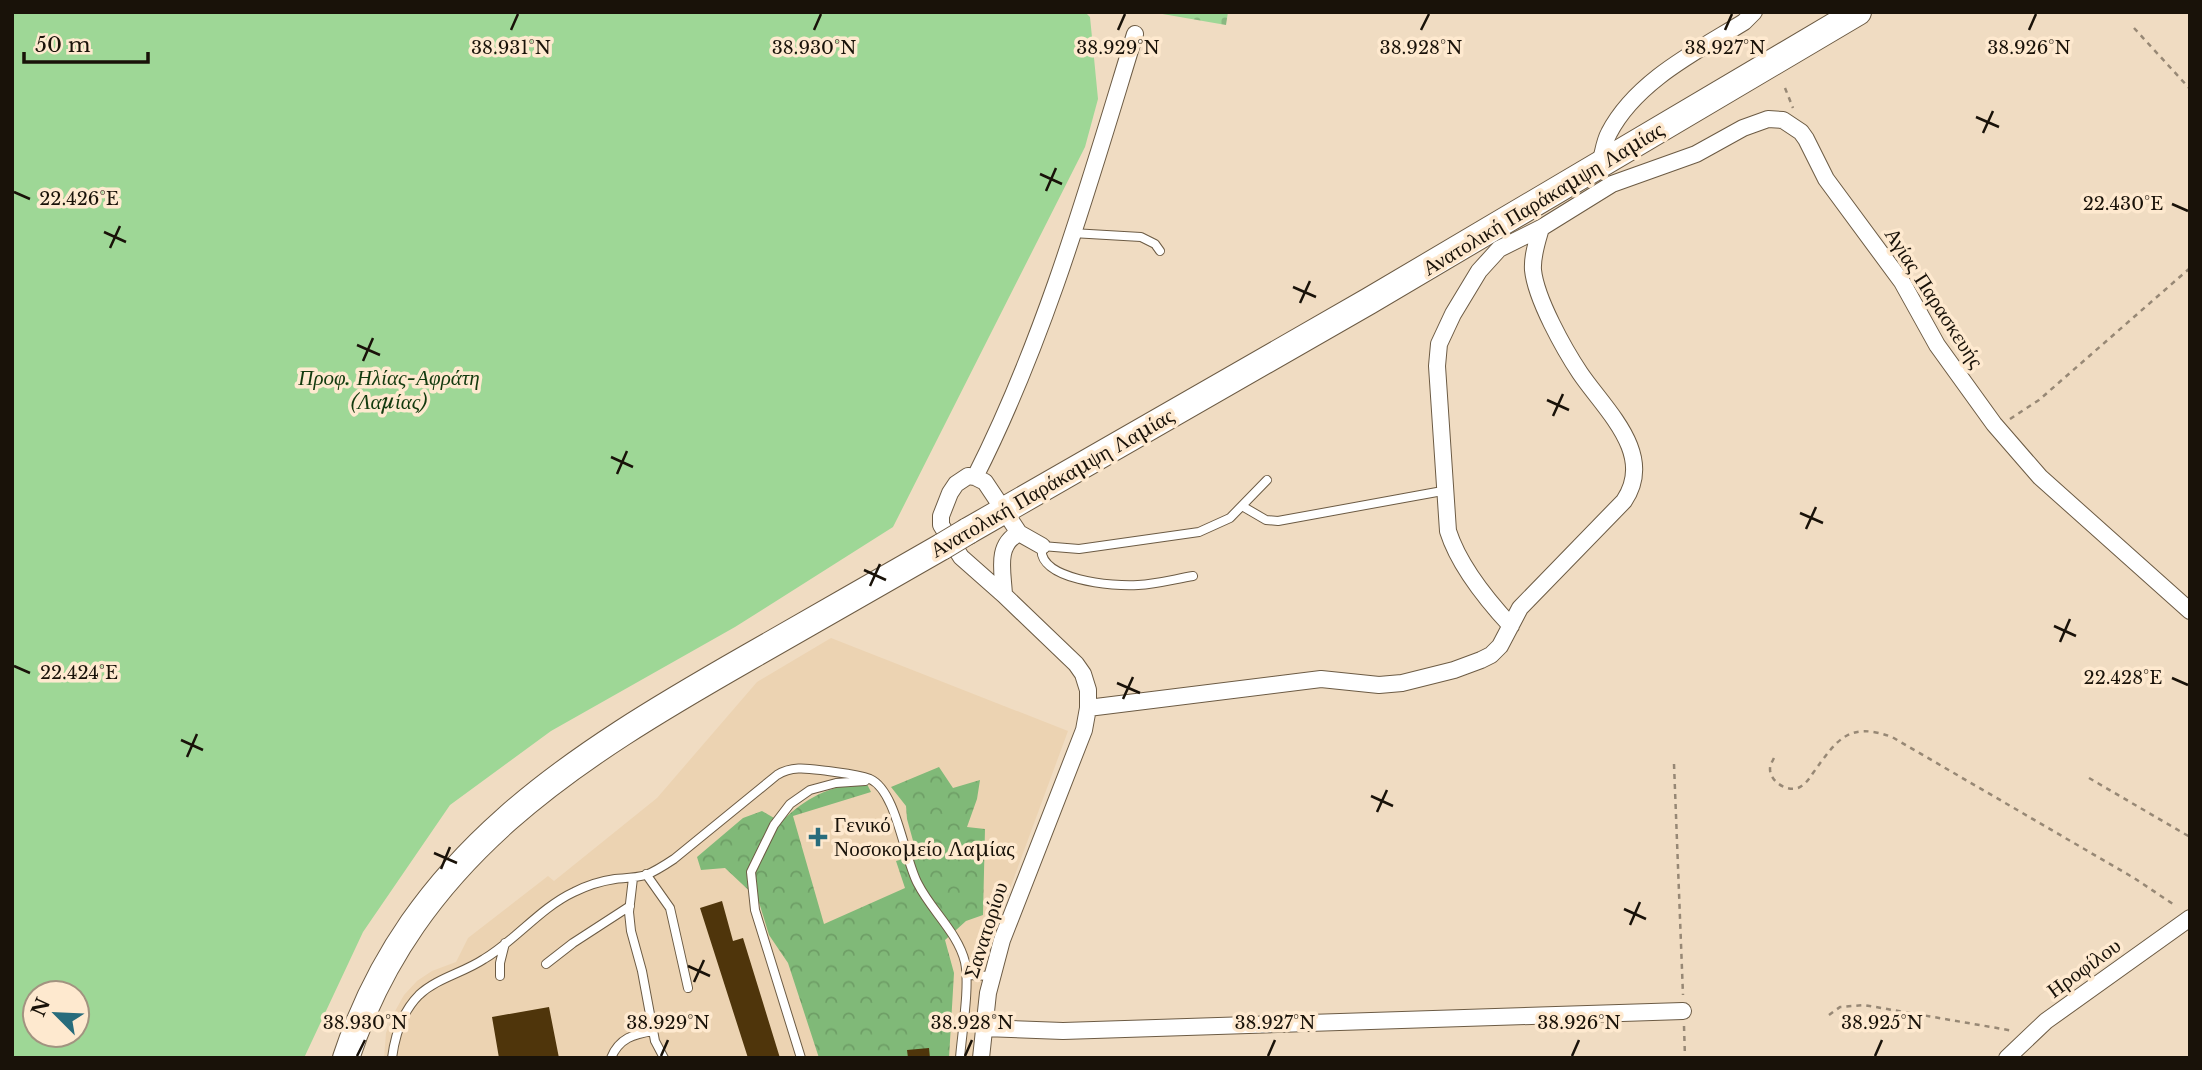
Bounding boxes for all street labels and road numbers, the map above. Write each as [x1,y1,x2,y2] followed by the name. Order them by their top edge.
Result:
[1418,116,1669,281] street label: Ανατολική Παράκαμψη Λαμίας
[1879,223,1989,374] street label: Αγίας Παρασκευής
[926,402,1179,563] street label: Ανατολική Παράκαμψη Λαμίας
[958,879,1014,981] street label: Σανατορίου
[2042,933,2126,1003] street label: Ηροφίλου

